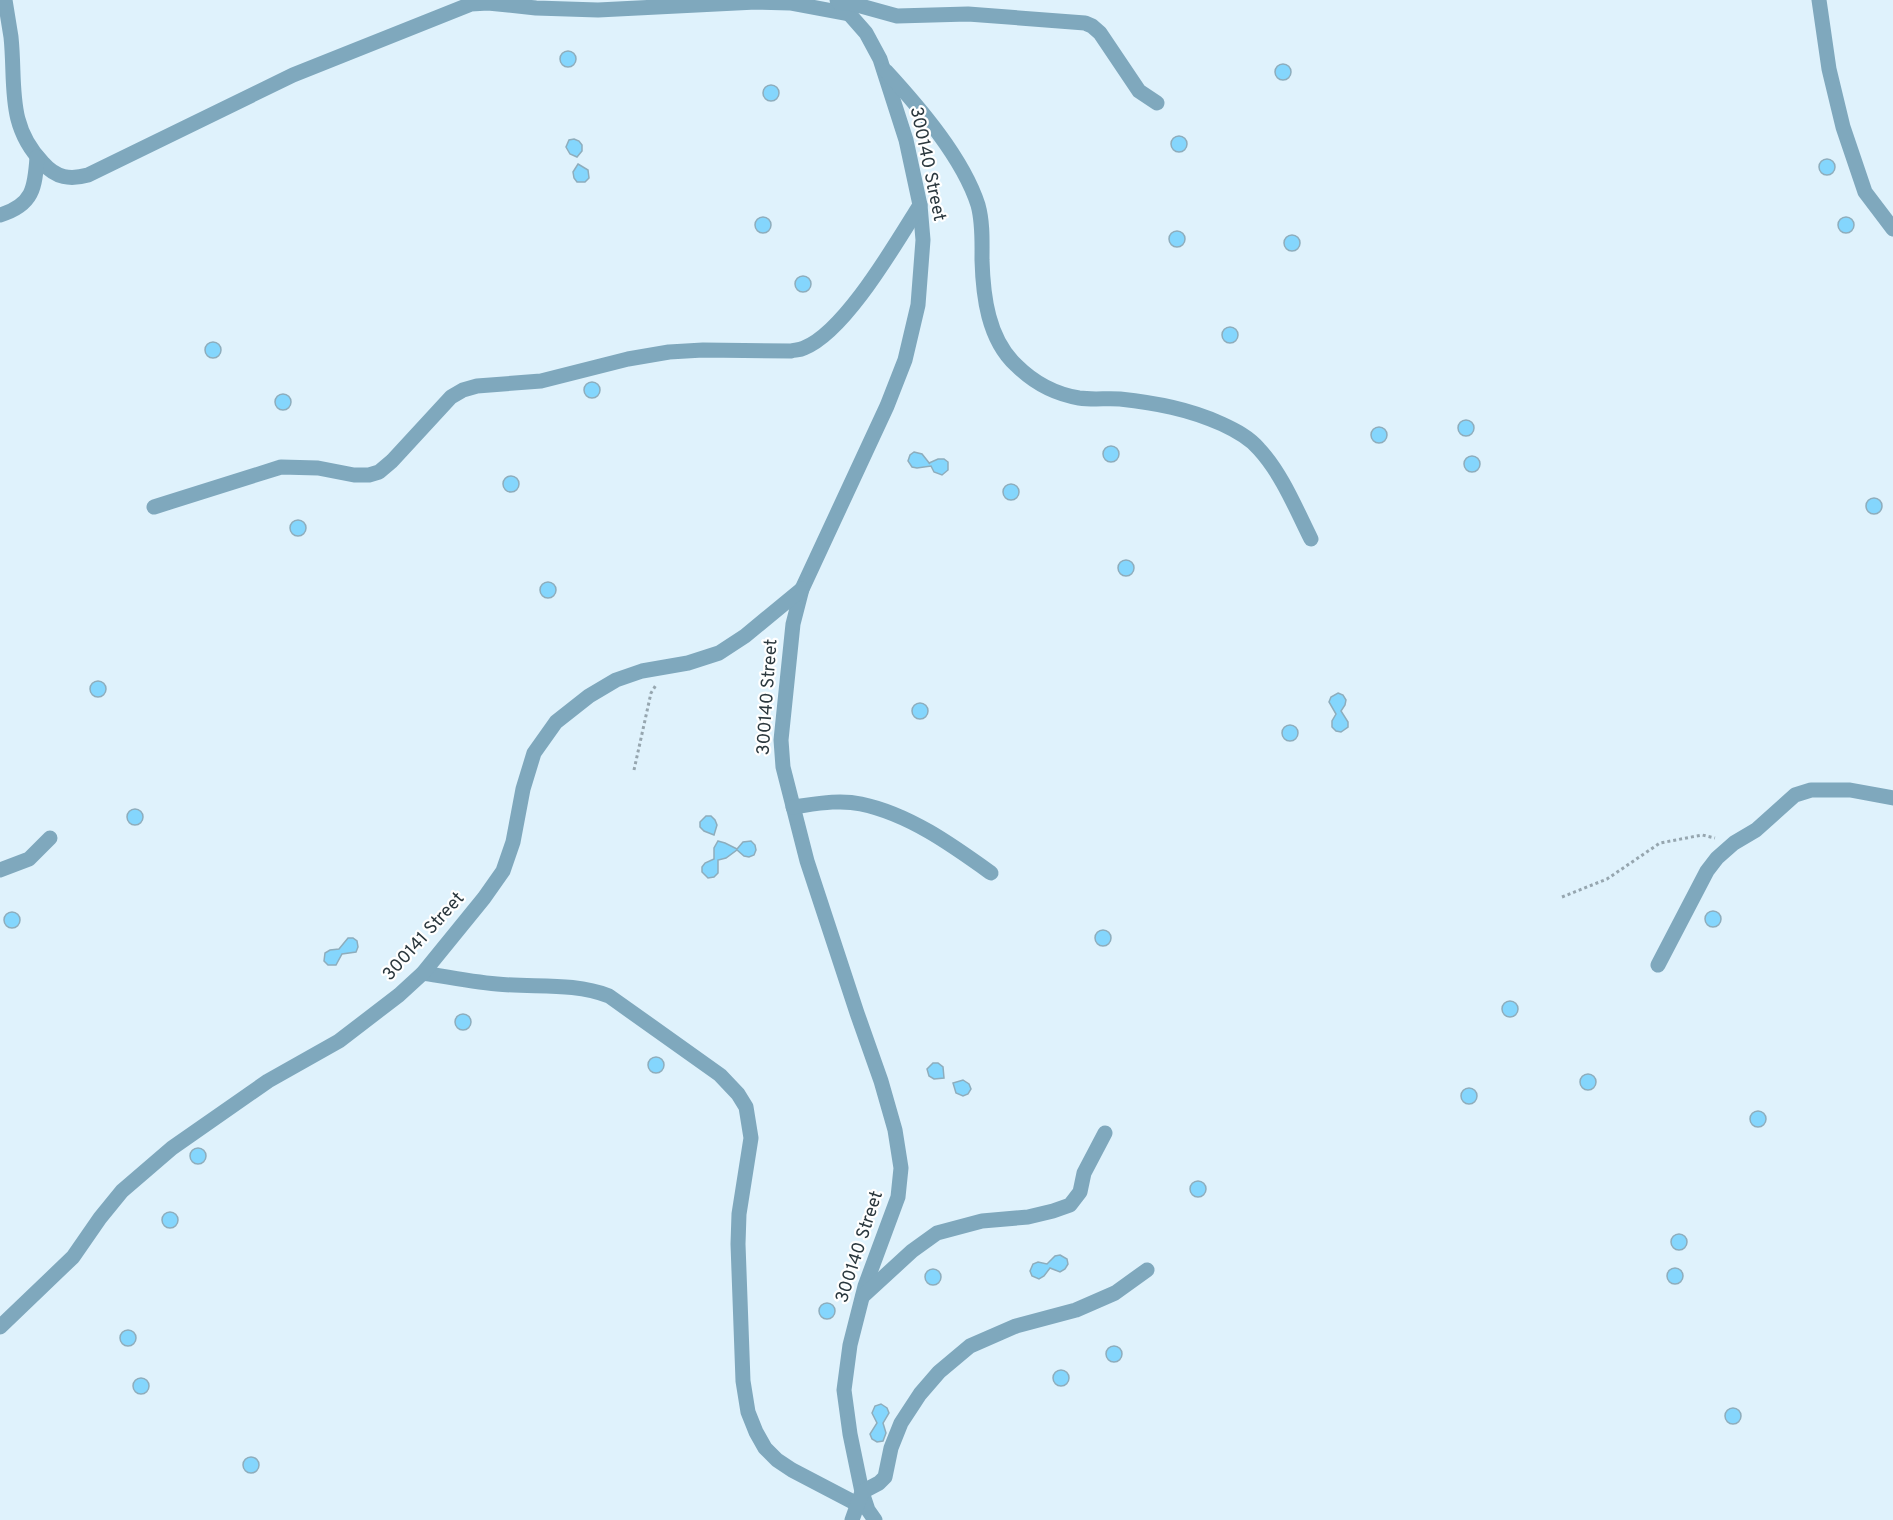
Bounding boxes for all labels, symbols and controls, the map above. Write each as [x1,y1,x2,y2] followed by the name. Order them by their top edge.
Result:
[904,105,950,223] street label: 300140 Street
[752,638,784,756] street label: 300140 Street
[378,888,470,986] street label: 300141 Street
[831,1188,889,1306] street label: 300140 Street

